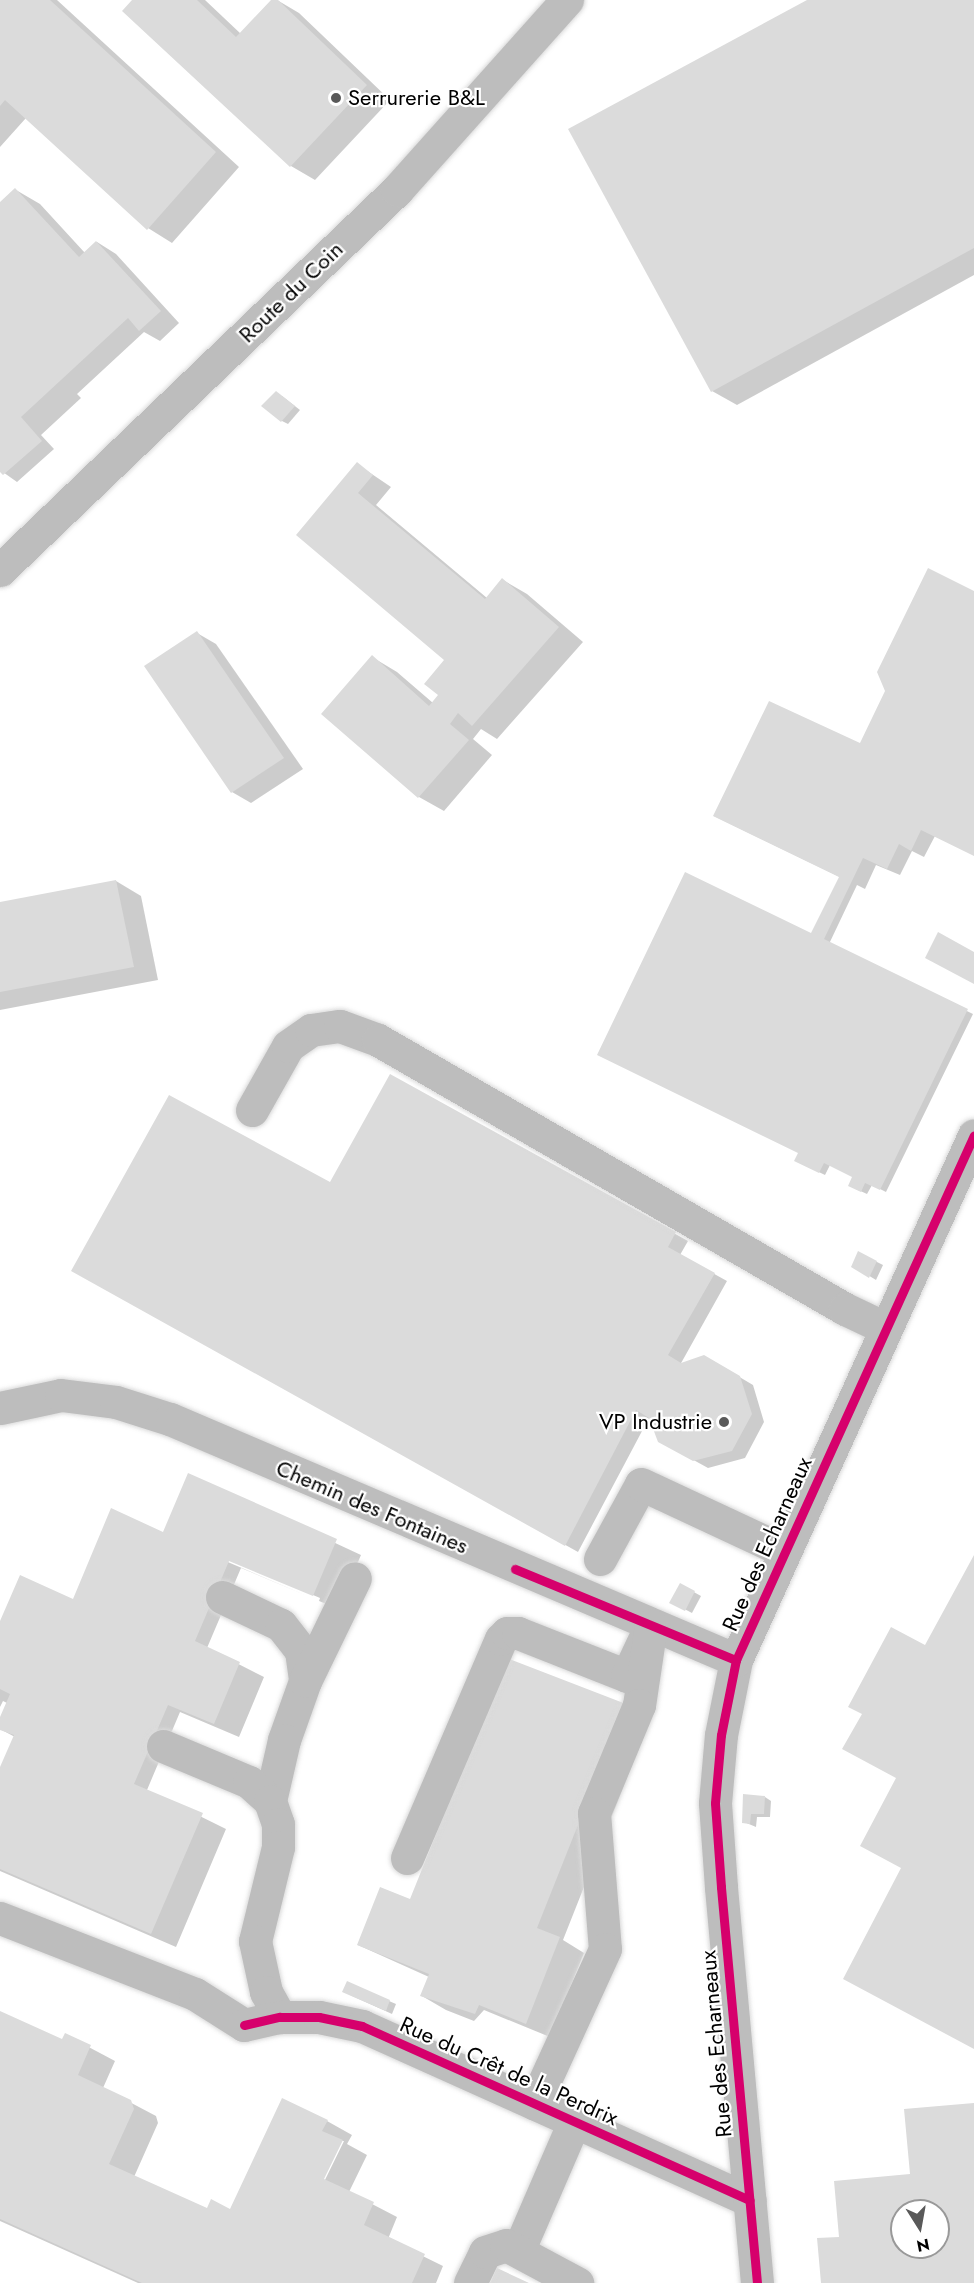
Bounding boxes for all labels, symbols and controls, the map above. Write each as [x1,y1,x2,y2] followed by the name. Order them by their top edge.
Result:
[348,85,485,111] place label: Serrurerie B&L
[329,91,343,105] marker: Serrurerie B&L
[234,236,348,348] street label: Route du Coin
[599,1409,712,1435] place label: VP Industrie
[717,1415,731,1429] marker: VP Industrie
[717,1453,817,1635] street label: Rue des Echarneaux
[272,1455,472,1559] street label: Chemin des Fontaines
[695,1949,737,2139] street label: Rue des Echarneaux
[396,2011,622,2131] street label: Rue du Crêt de la Perdrix
[890,2199,950,2259] north arrow
[915,2233,932,2258] text: N

